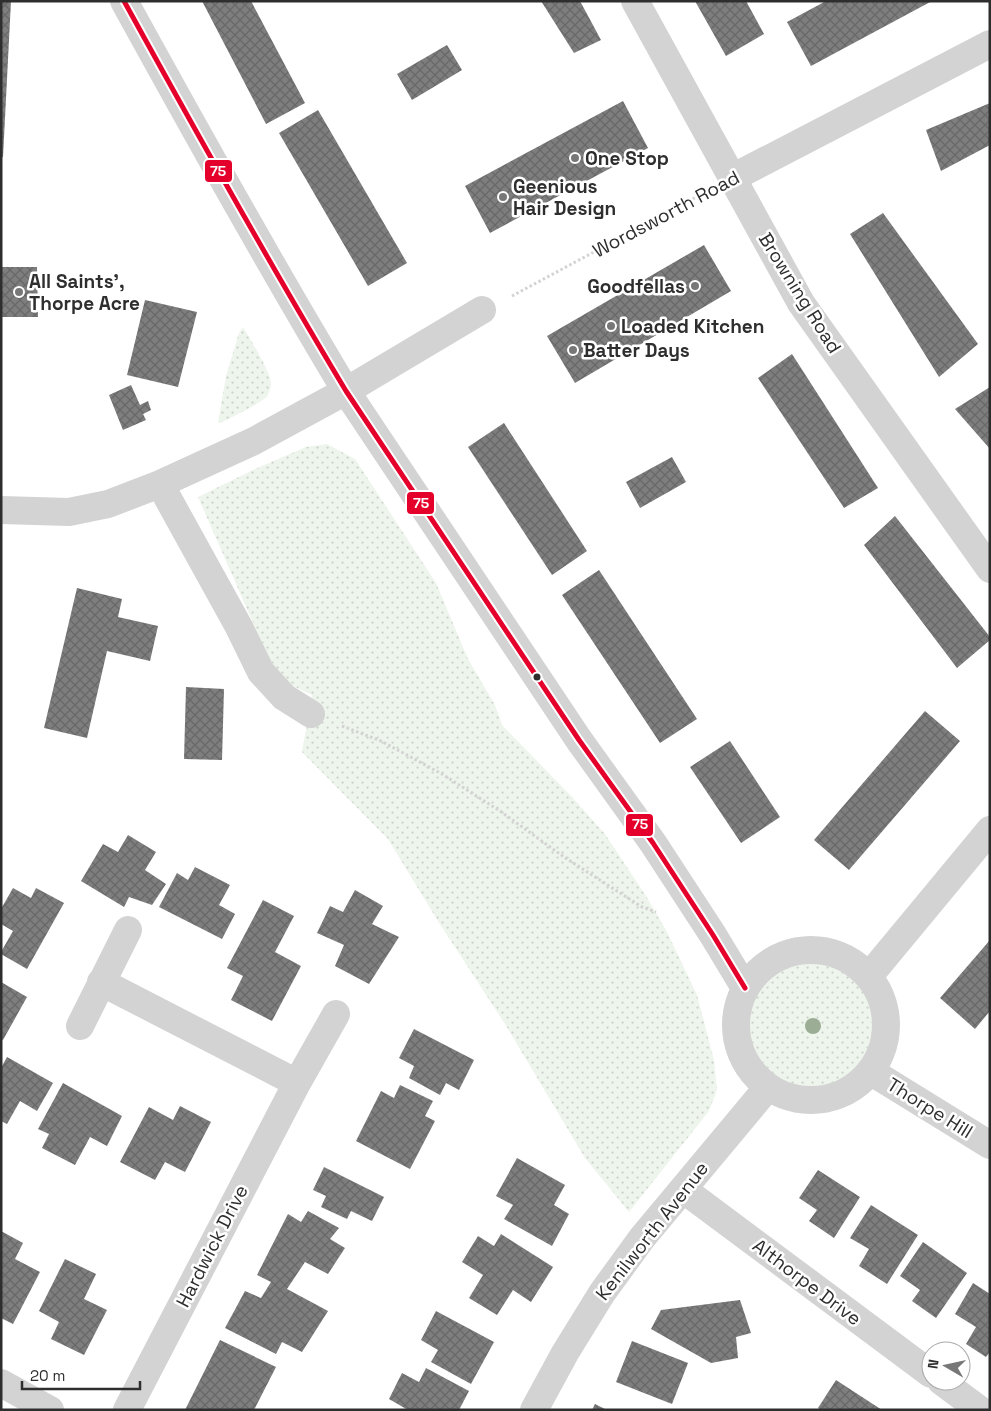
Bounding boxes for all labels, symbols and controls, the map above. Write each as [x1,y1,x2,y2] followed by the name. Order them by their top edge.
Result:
[585,146,669,171] place label: One Stop
[569,152,581,164] marker: One Stop
[204,159,233,183] line badge: 75
[210,162,226,180] text: 75
[588,165,744,263] street label: Wordsworth Road
[513,174,616,221] place label: Geenious Hair Design
[497,191,509,203] marker: Geenious Hair Design
[753,228,847,358] street label: Browning Road
[29,269,140,316] place label: All Saints', Thorpe Acre
[587,274,685,299] place label: Goodfellas
[689,280,701,292] marker: Goodfellas
[13,286,25,298] marker: All Saints', Thorpe Acre
[621,314,765,339] place label: Loaded Kitchen
[605,320,617,332] marker: Loaded Kitchen
[583,338,690,363] place label: Batter Days
[567,344,579,356] marker: Batter Days
[406,491,435,515] line badge: 75
[413,494,429,512] text: 75
[532,672,542,682] unlabelled marker
[625,813,654,837] line badge: 75
[632,815,648,833] text: 75
[882,1072,978,1144] street label: Thorpe Hill
[590,1157,714,1305] street label: Kenilworth Avenue
[170,1180,254,1312] street label: Hardwick Drive
[748,1233,866,1331] street label: Althorpe Drive
[921,1341,971,1391] north arrow
[22,1358,140,1390] scale bar
[924,1358,943,1370] text: N
[30,1366,65,1385] text: 20 m

